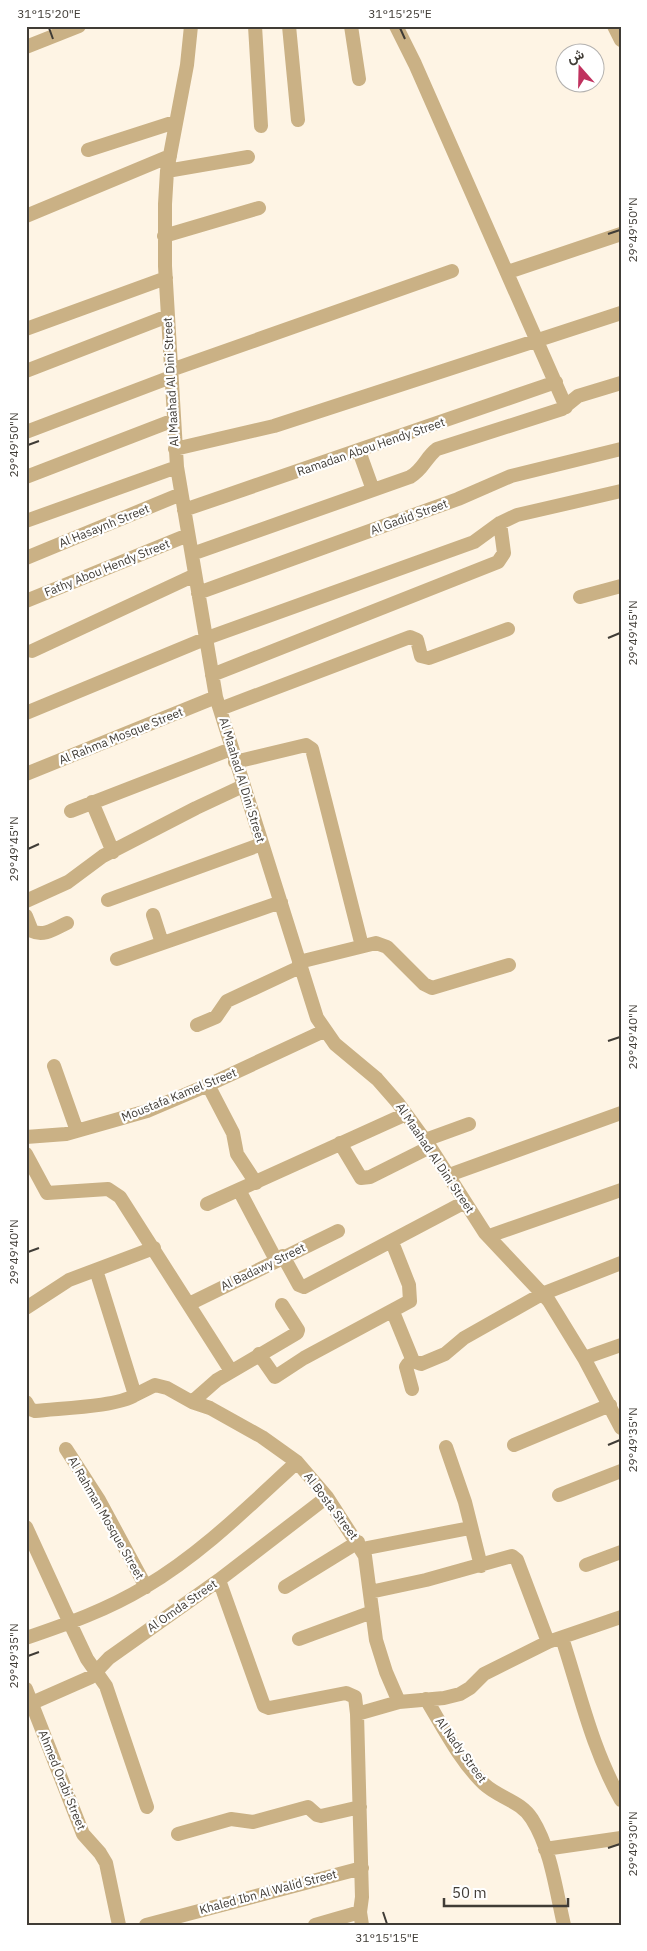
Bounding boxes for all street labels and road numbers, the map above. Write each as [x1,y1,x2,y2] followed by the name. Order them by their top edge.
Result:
[160,317,181,447] street label: Al Maahad Al Dini Street
[295,414,447,479] street label: Ramadan Abou Hendy Street
[368,496,450,537] street label: Al Gadid Street
[56,501,151,551] street label: Al Hasaynh Street
[42,535,172,600] street label: Fathy Abou Hendy Street
[56,704,185,767] street label: Al Rahma Mosque Street
[216,716,269,844] street label: Al Maahad Al Dini Street
[119,1065,239,1124] street label: Moustafa Kamel Street
[393,1100,478,1216] street label: Al Maahad Al Dini Street
[218,1240,308,1294] street label: Al Badawy Street
[65,1454,148,1582] street label: Al Rahman Mosque Street
[301,1469,362,1542] street label: Al Bosta Street
[144,1576,220,1635] street label: Al Omda Street
[433,1714,490,1785] street label: Al Nady Street
[36,1728,89,1832] street label: Ahmed Orabi Street
[198,1866,338,1917] street label: Khaled Ibn Al Walid Street

